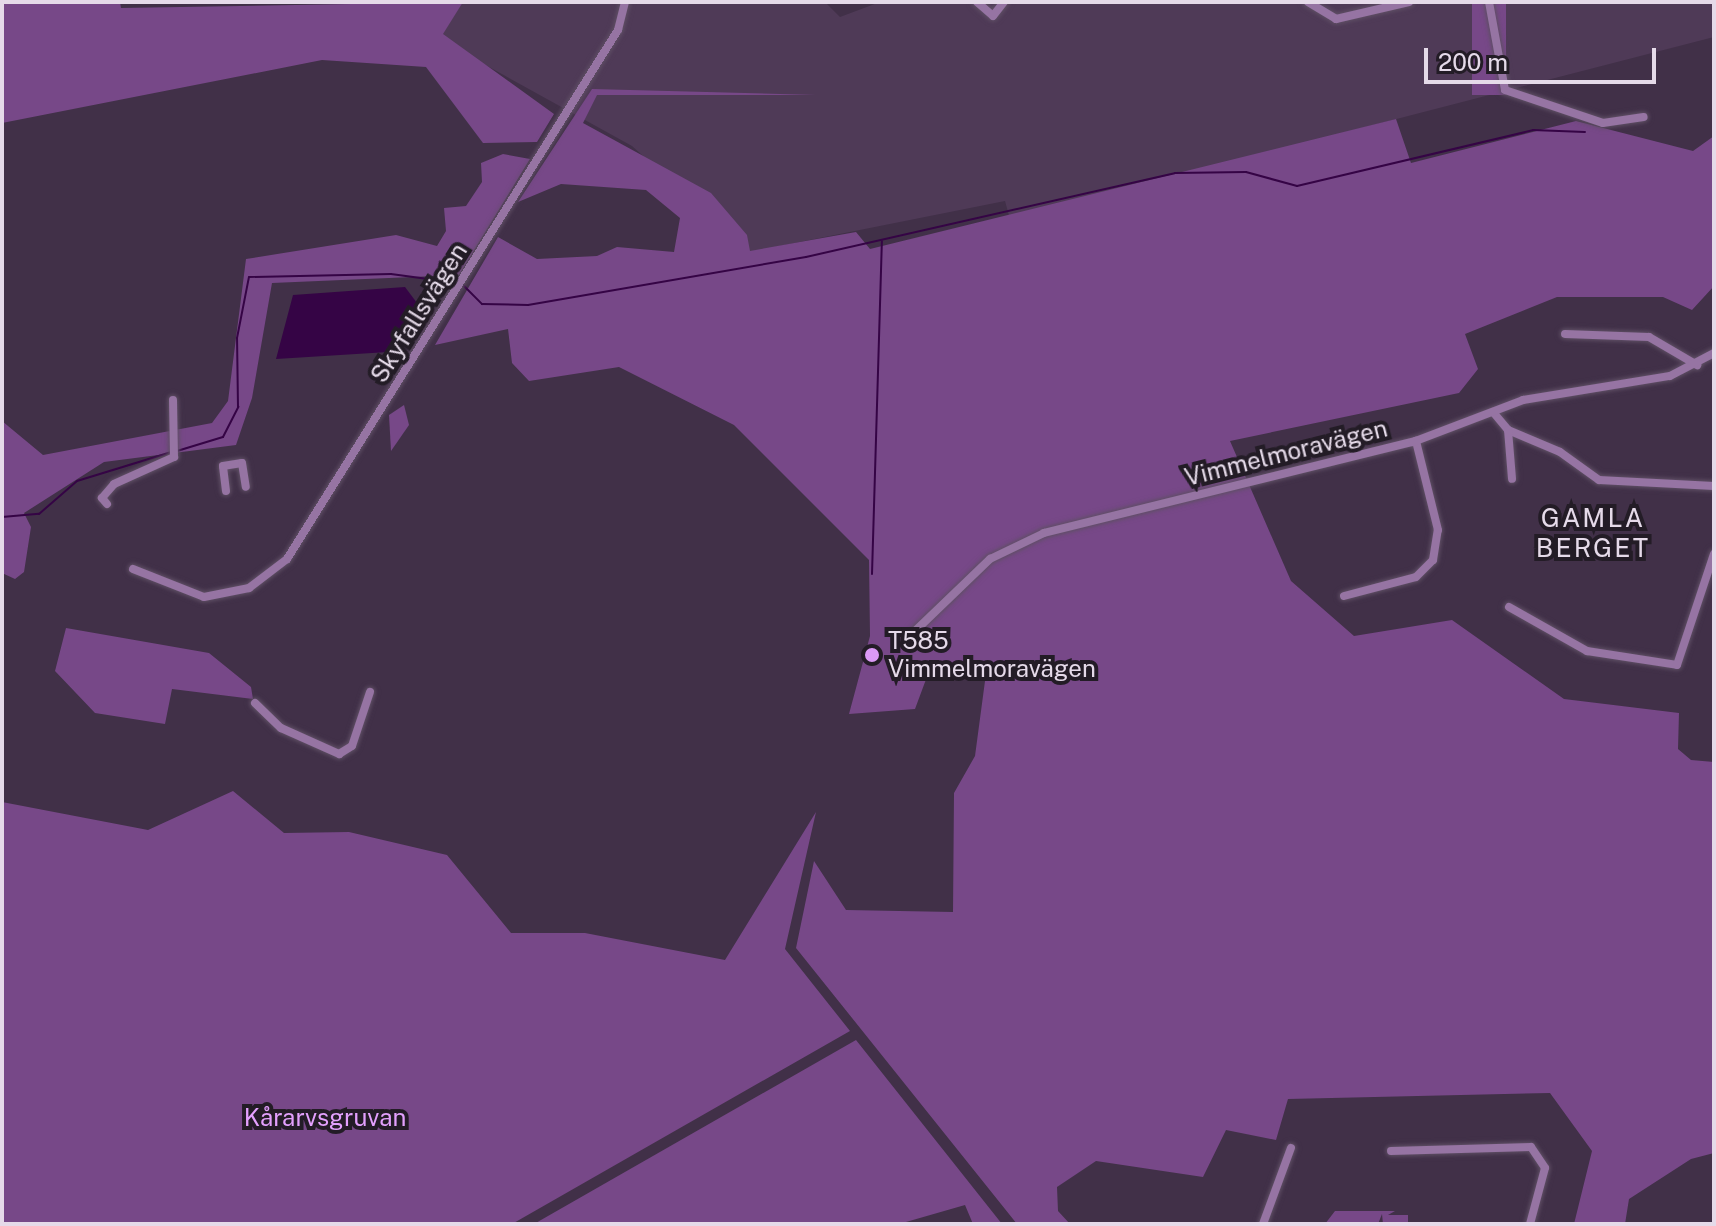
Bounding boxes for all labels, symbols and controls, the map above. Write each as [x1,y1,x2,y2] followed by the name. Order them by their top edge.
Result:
[1428,32,1660,82] scale bar
[1438,48,1508,76] text: 200 m
[365,238,473,388] street label: Skyfallsvägen
[1182,414,1390,492] street label: Vimmelmoravägen
[1536,502,1650,564] district label: GAMLA BERGET
[888,627,1096,683] place label: T585 Vimmelmoravägen
[863,646,881,664] marker: T585 Vimmelmoravägen
[244,1104,406,1132] park label: Kårarvsgruvan

